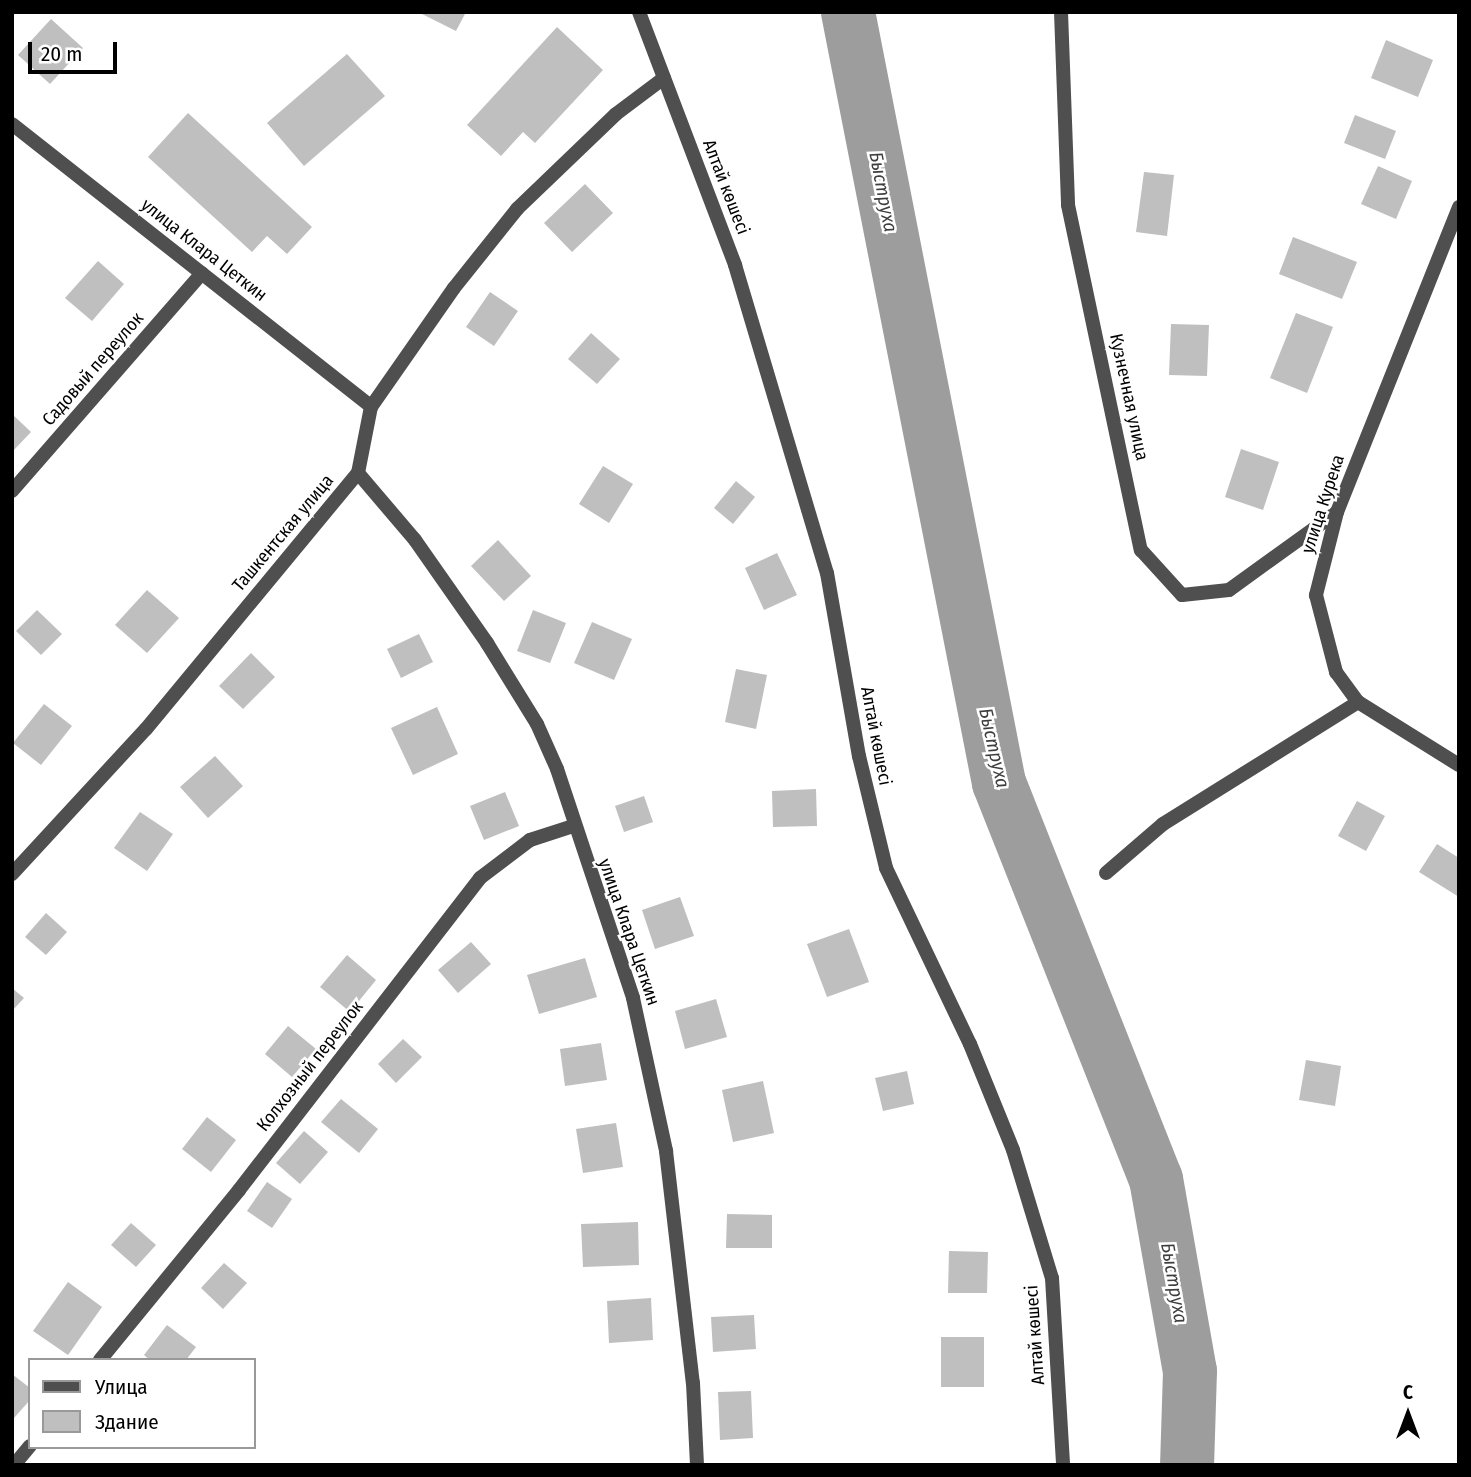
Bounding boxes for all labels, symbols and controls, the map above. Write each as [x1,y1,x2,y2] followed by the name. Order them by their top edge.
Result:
[32,28,121,72] scale bar
[41,41,82,67] text: 20 m
[698,137,754,237] street label: Алтай көшесі
[864,150,902,234] water label: Быструха
[137,194,271,306] street label: улица Клара Цеткин
[38,308,148,430] street label: Садовый переулок
[1105,331,1153,463] street label: Кузнечная улица
[1297,452,1349,556] street label: улица Курека
[228,470,338,596] street label: Ташкентская улица
[856,685,896,787] street label: Алтай көшесі
[974,706,1014,790] water label: Быструха
[594,856,664,1008] street label: улица Клара Цеткин
[252,996,368,1136] street label: Колхозный переулок
[1156,1241,1192,1325] water label: Быструха
[1021,1284,1049,1386] street label: Алтай көшесі
[28,1358,256,1449] legend
[95,1374,148,1400] text: Улица
[1373,1379,1443,1449] north arrow
[1403,1381,1413,1404] text: С
[95,1409,159,1435] text: Здание

